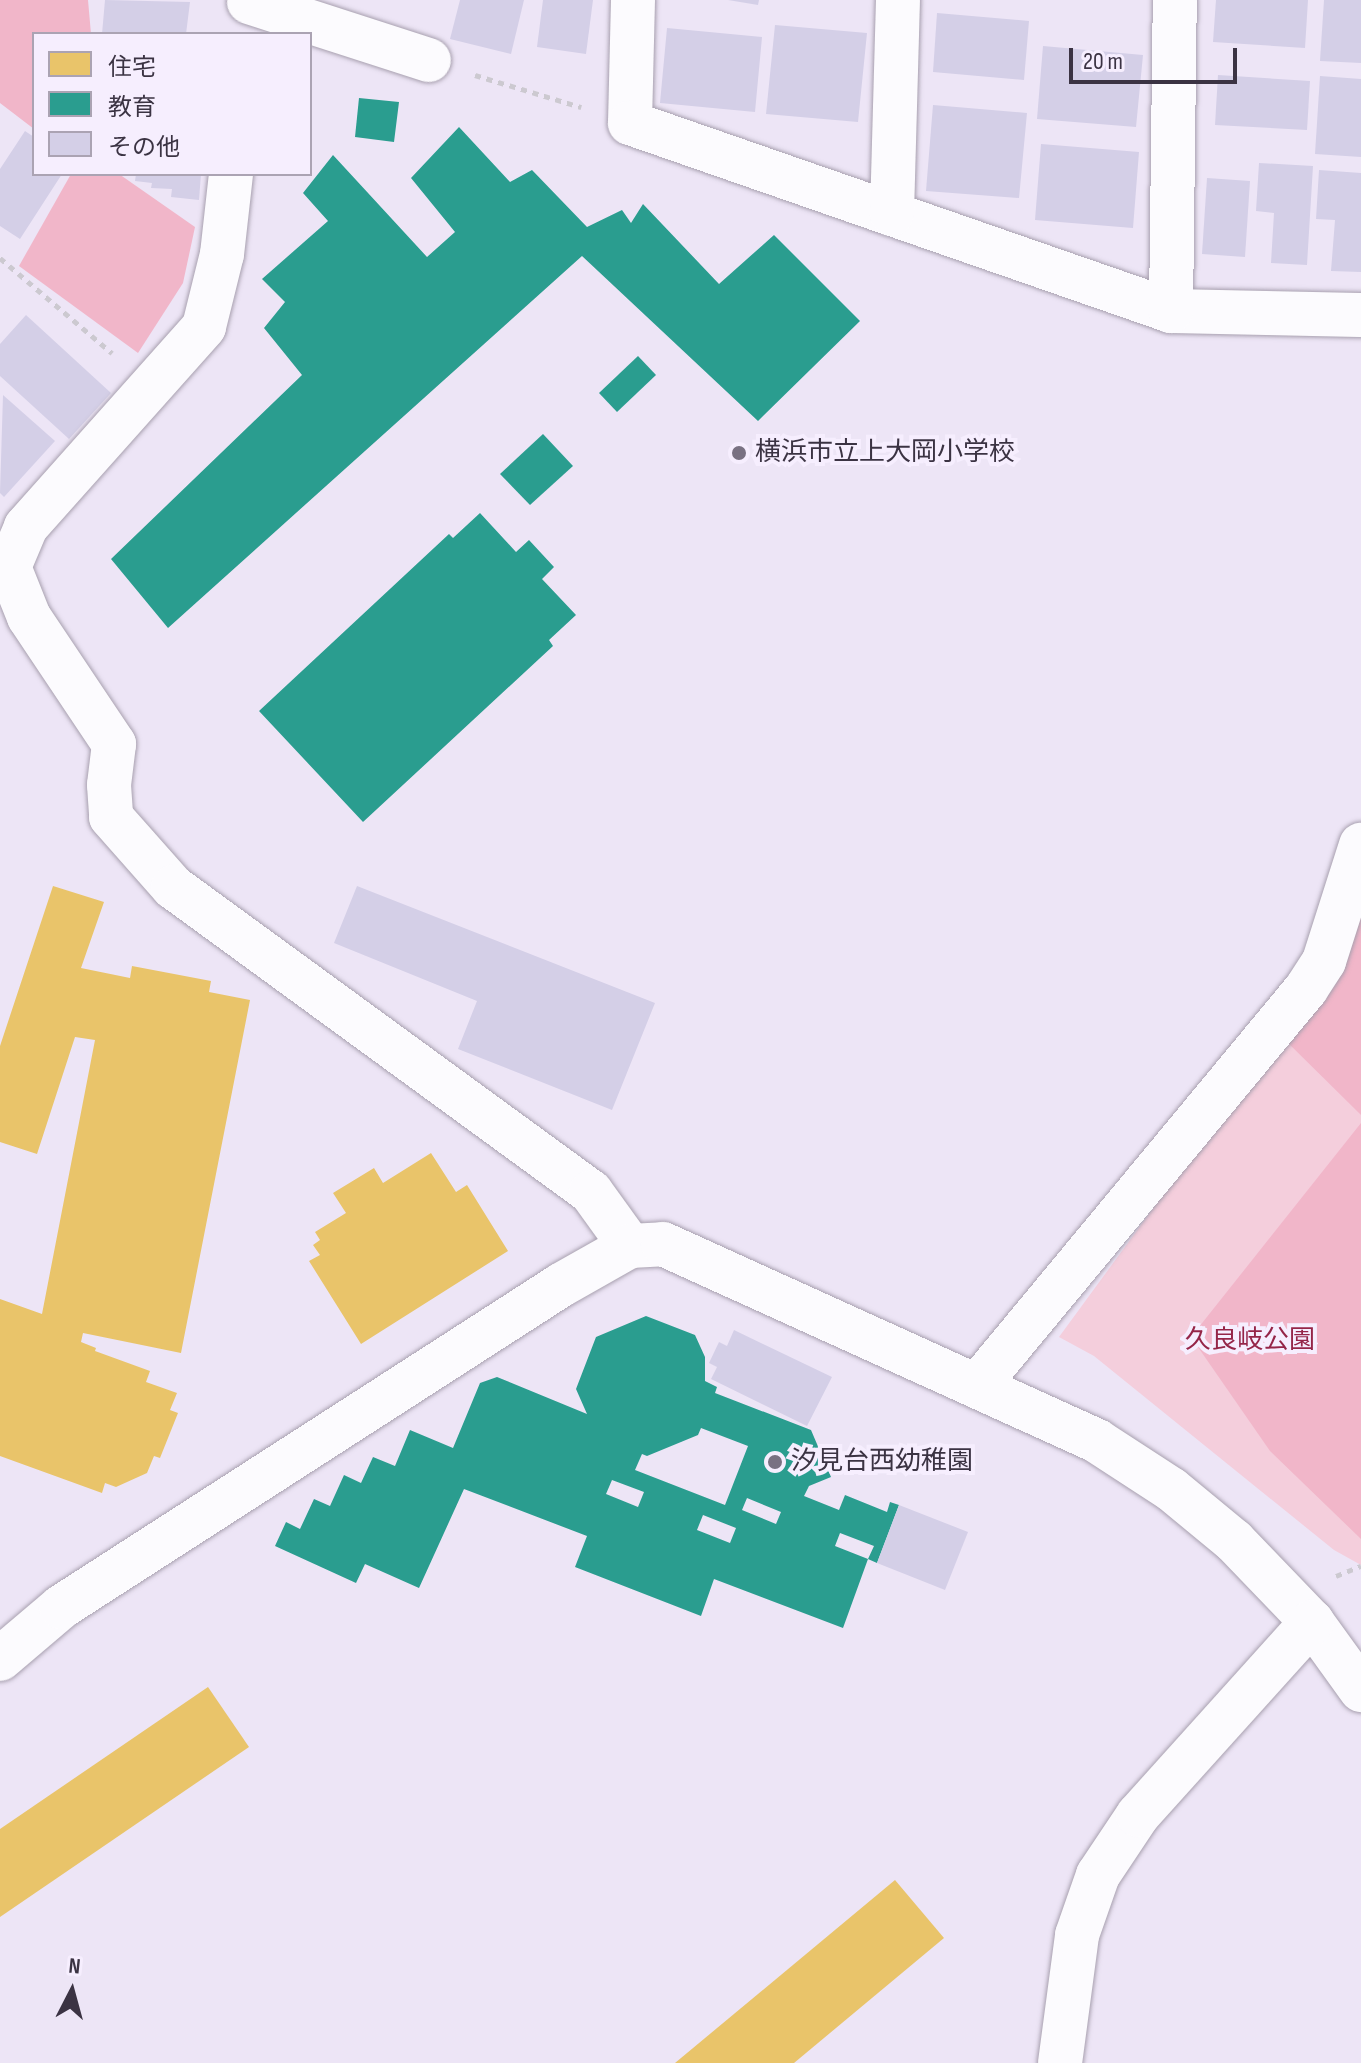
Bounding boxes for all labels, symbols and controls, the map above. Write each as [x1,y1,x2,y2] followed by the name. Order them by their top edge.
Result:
[32,32,312,176] legend
[1073,32,1241,82] scale bar
[1083,47,1123,76] text: 20 m
[108,53,156,82] text: 住宅
[108,93,156,122] text: 教育
[108,133,180,162] text: その他
[755,437,1015,469] place label: 横浜市立上大岡小学校
[730,444,748,462] marker: 横浜市立上大岡小学校
[1185,1325,1315,1357] park label: 久良岐公園
[791,1446,973,1478] place label: 汐見台西幼稚園
[766,1453,784,1471] marker: 汐見台西幼稚園
[32,1951,112,2031] north arrow
[67,1953,82,1981] text: N

